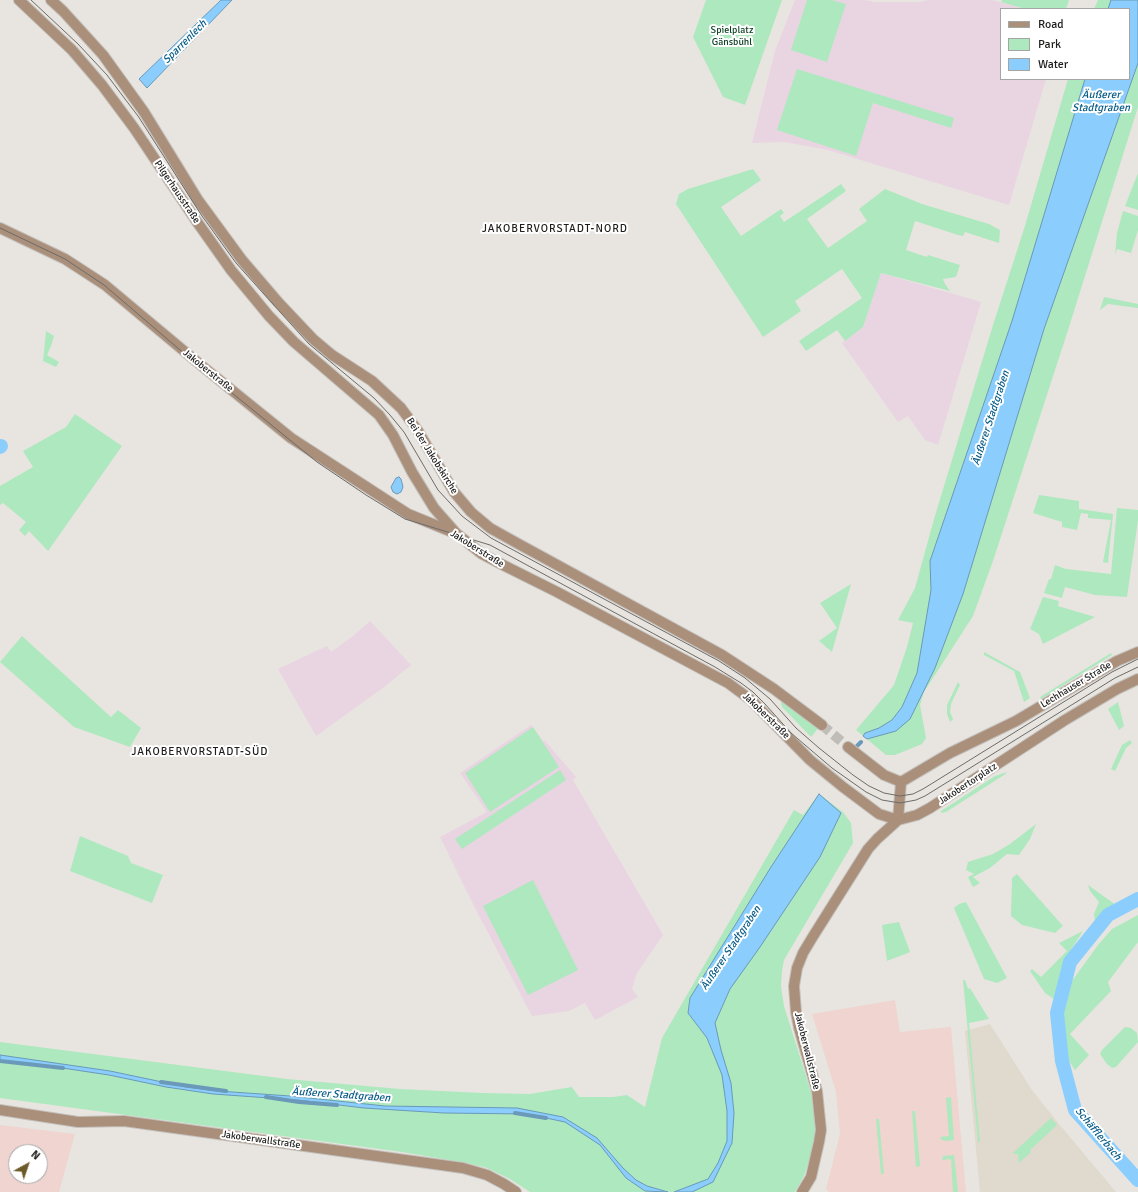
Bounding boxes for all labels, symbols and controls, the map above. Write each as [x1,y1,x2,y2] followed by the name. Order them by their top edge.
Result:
[1000,8,1130,80] legend
[160,17,210,67] water label: Sparrenlech
[1038,17,1064,32] text: Road
[711,24,753,48] park label: Spielplatz Gänsbühl
[1038,37,1061,52] text: Park
[1038,57,1068,72] text: Water
[1072,88,1130,114] water label: Äußerer Stadtgraben
[151,158,203,226] street label: Pilgerhausstraße
[482,222,628,236] district label: JAKOBERVORSTADT-NORD
[180,347,236,395] street label: Jakoberstraße
[969,369,1013,467] water label: Äußerer Stadtgraben
[404,416,460,496] street label: Bei der Jakobskirche
[448,528,506,570] street label: Jakoberstraße
[1038,659,1114,711] street label: Lechhauser Straße
[740,690,792,742] street label: Jakoberstraße
[132,745,268,759] district label: JAKOBERVORSTADT-SÜD
[937,761,999,807] street label: Jakobertorplatz
[698,903,764,993] water label: Äußerer Stadtgraben
[792,1011,822,1091] street label: Jakoberwallstraße
[291,1085,391,1105] water label: Äußerer Stadtgraben
[1072,1105,1124,1163] water label: Schäfflerbach
[221,1129,301,1151] street label: Jakoberwallstraße
[8,1144,48,1184] north arrow
[28,1148,43,1163] text: N

